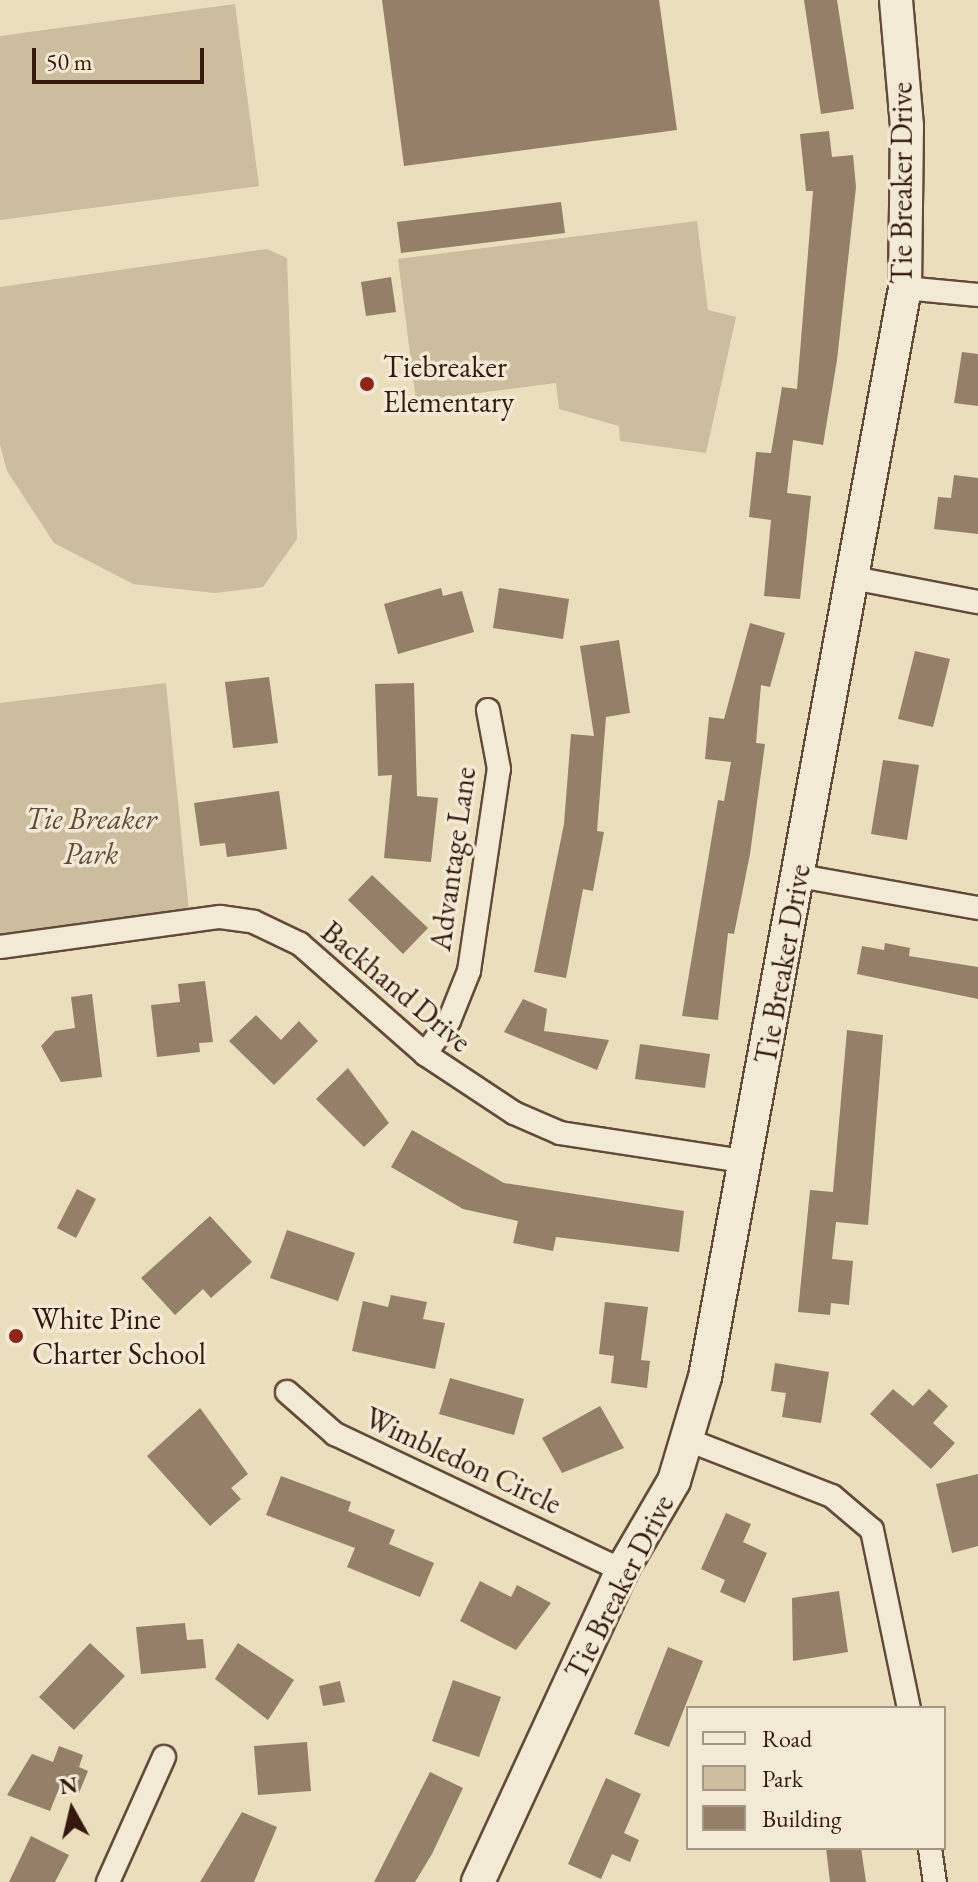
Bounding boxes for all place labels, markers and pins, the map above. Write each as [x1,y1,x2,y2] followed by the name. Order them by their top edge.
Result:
[383,349,514,420] place label: Tiebreaker Elementary
[358,375,376,393] marker: Tiebreaker Elementary
[32,1301,206,1372] place label: White Pine Charter School
[7,1327,25,1345] marker: White Pine Charter School

